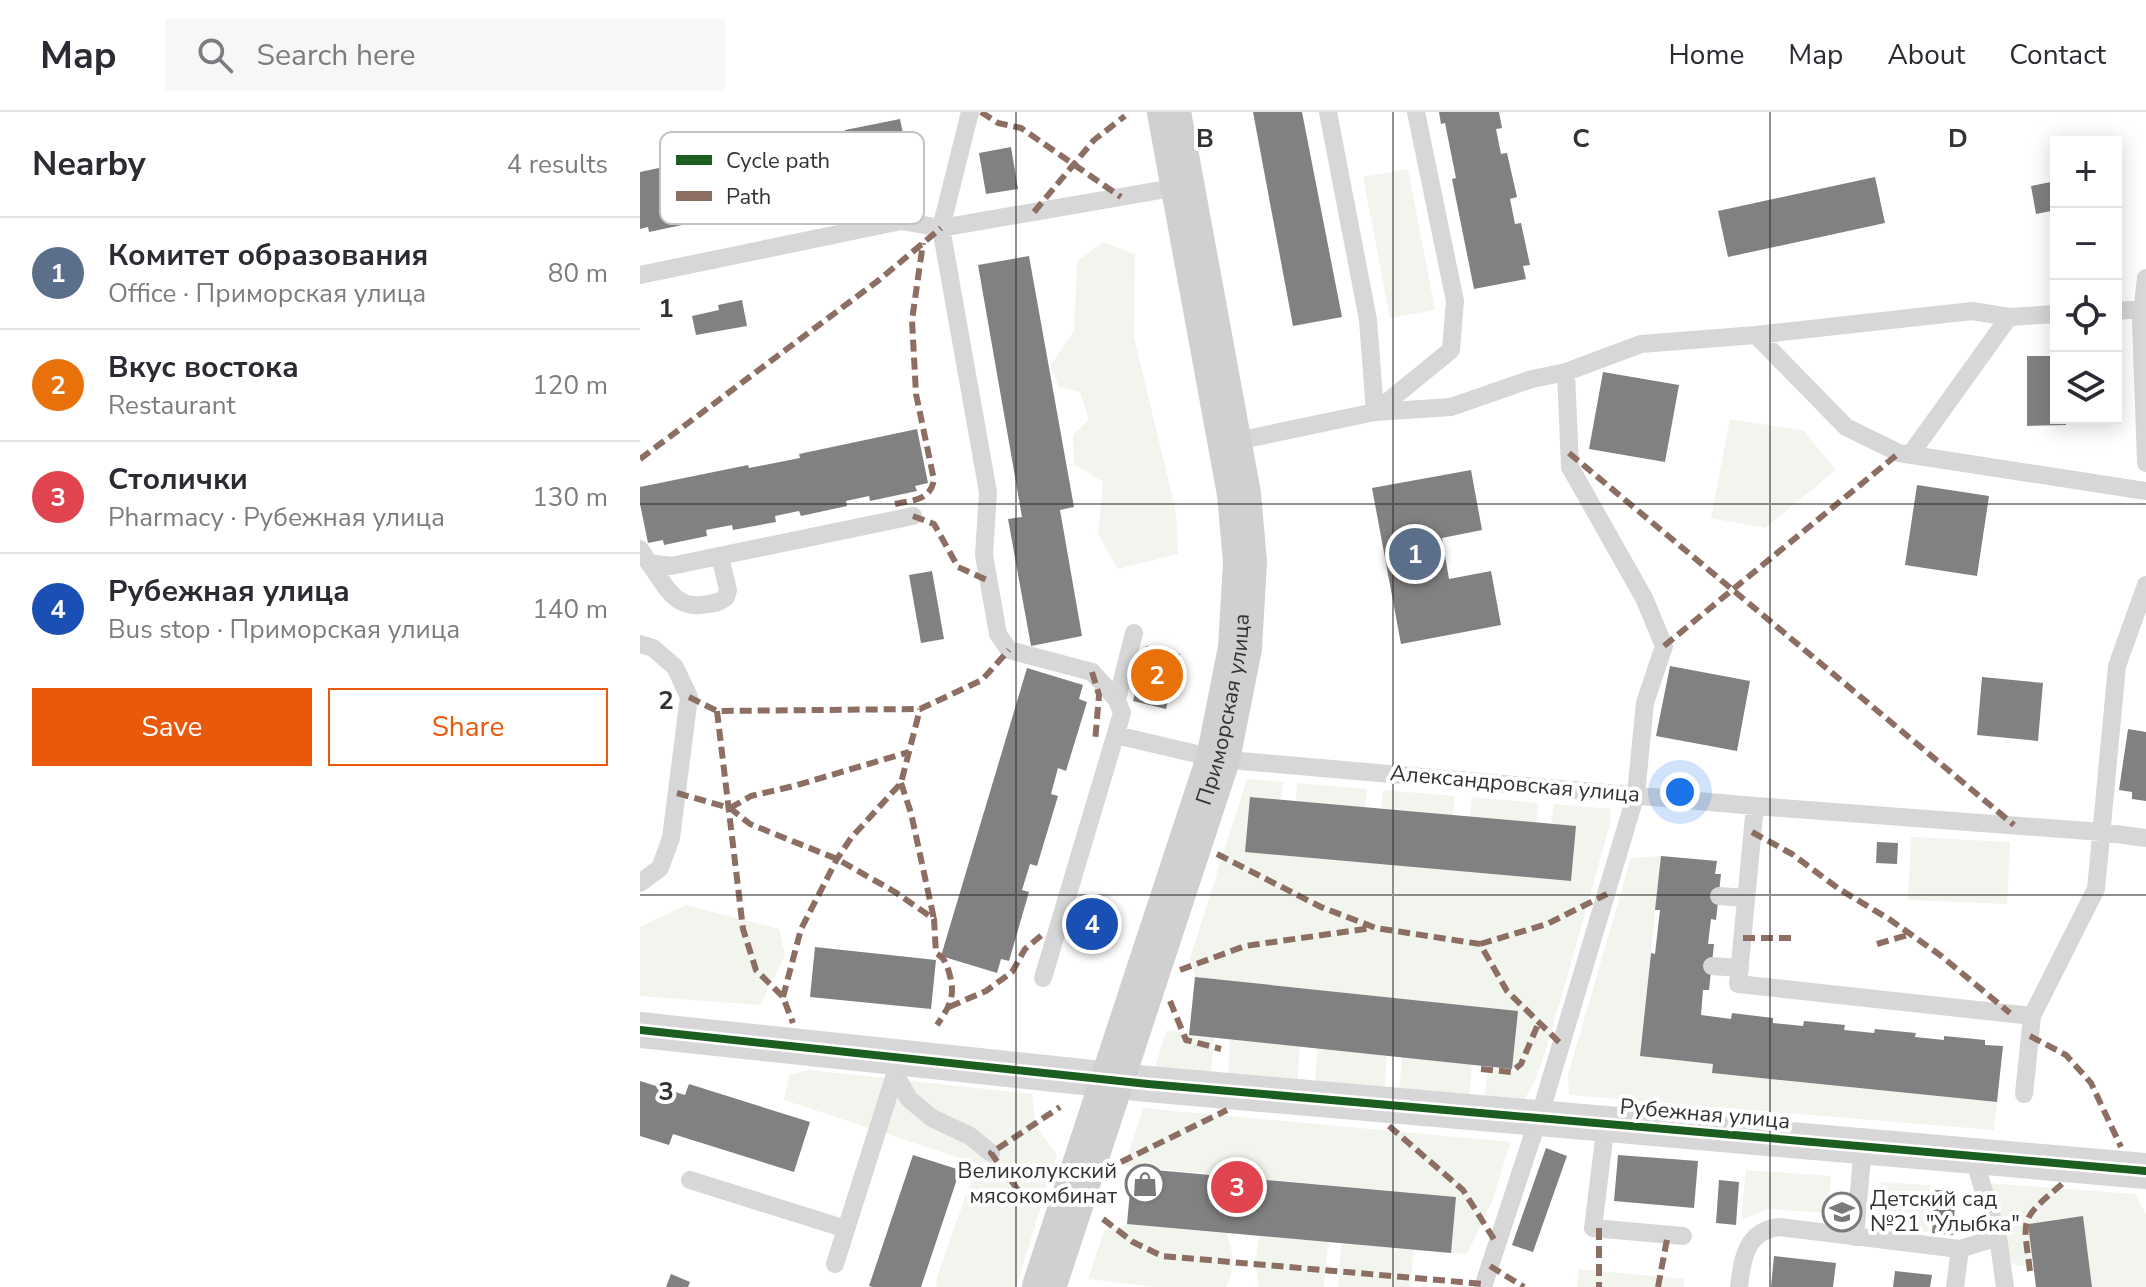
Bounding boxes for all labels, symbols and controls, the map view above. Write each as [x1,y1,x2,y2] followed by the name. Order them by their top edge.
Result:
[165,19,725,91] search box
[40,30,117,81] text: Map
[193,33,237,77] icon: search
[257,35,416,76] text: Search here
[1669,36,1744,74] text: Home
[1788,36,1843,74] text: Map
[1887,36,1965,74] text: About
[2009,36,2106,74] text: Contact
[1196,121,1214,156] text: B
[1572,121,1590,156] text: C
[1948,121,1968,156] text: D
[660,132,924,224] legend
[2050,136,2122,424] map controls
[2050,136,2122,208] button: +
[32,141,146,187] text: Nearby
[726,146,830,176] text: Cycle path
[507,147,608,182] text: 4 results
[726,182,771,212] text: Path
[2050,208,2122,280] button: −
[108,235,428,276] text: Комитет образования
[50,256,66,291] text: 1
[548,256,608,291] text: 80 m
[108,276,426,311] text: Office · Приморская улица
[2050,280,2122,352] button: locate
[658,291,674,326] text: 1
[108,347,299,388] text: Вкус востока
[2050,352,2122,424] button: layers
[50,368,66,403] text: 2
[532,368,608,403] text: 120 m
[108,388,236,423] text: Restaurant
[108,459,248,500] text: Столички
[50,480,66,515] text: 3
[532,480,608,515] text: 130 m
[108,500,445,535] text: Pharmacy · Рубежная улица
[1389,524,1441,584] pin: 1
[108,571,350,612] text: Рубежная улица
[50,592,66,627] text: 4
[532,592,608,627] text: 140 m
[108,612,460,647] text: Bus stop · Приморская улица
[1189,613,1257,809] street label: Приморская улица
[1131,645,1183,705] pin: 2
[658,683,674,718] text: 2
[32,688,312,766] button: Save
[328,688,608,766] button: Share
[1389,758,1641,810] street label: Александровская улица
[1660,772,1700,812] your location
[1066,894,1118,954] pin: 4
[658,1074,674,1109] text: 3
[1619,1092,1791,1136] street label: Рубежная улица
[958,1156,1117,1211] place label: Великолукский мясокомбинат
[1211,1157,1263,1217] pin: 3
[1124,1163,1166,1205] shop icon: Великолукский мясокомбинат
[1870,1184,2020,1239] place label: Детский сад №21 "Улыбка"
[1821,1191,1863,1233] school or university icon: Детский сад №21 "Улыбка"

